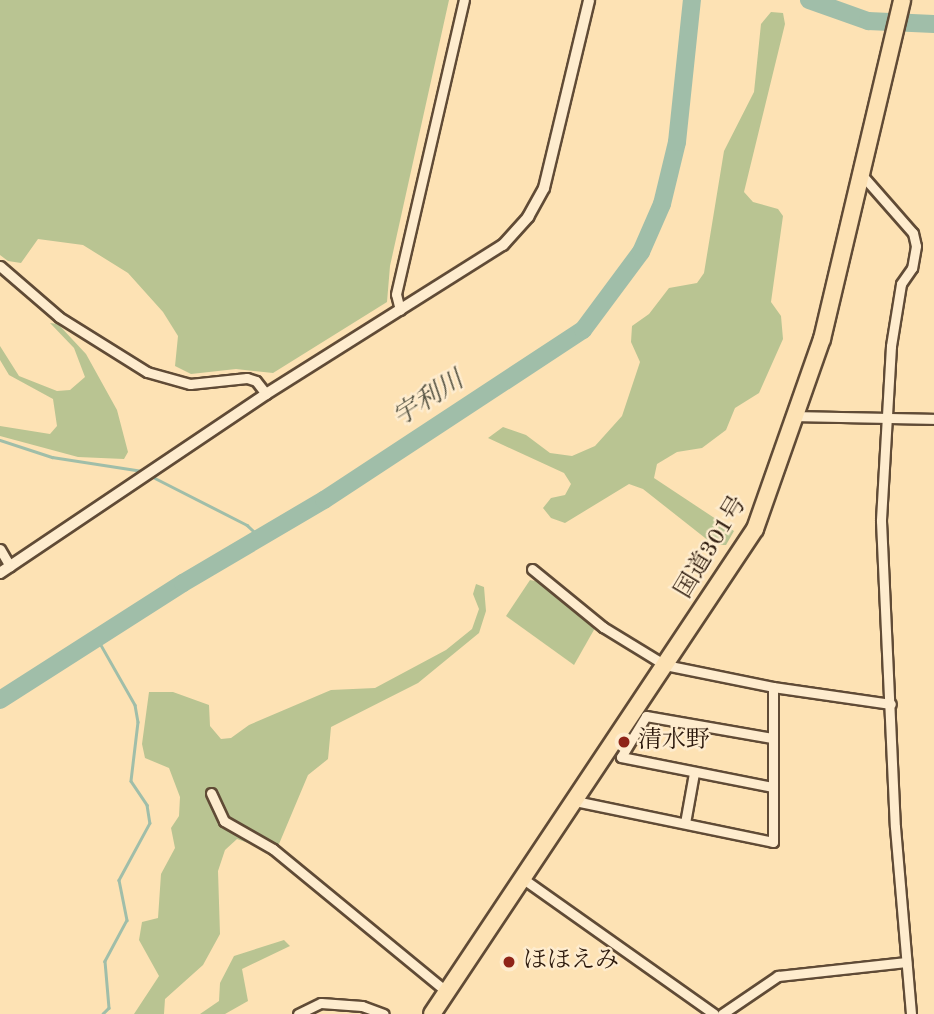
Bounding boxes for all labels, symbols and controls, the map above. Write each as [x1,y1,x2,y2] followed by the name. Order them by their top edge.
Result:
[388,366,470,434] water label: 宇利川
[670,492,754,604] street label: 国道301号
[638,728,710,756] place label: 清水野
[616,734,632,750] marker: 清水野
[523,948,619,976] place label: ほほえみ
[501,954,517,970] marker: ほほえみ

